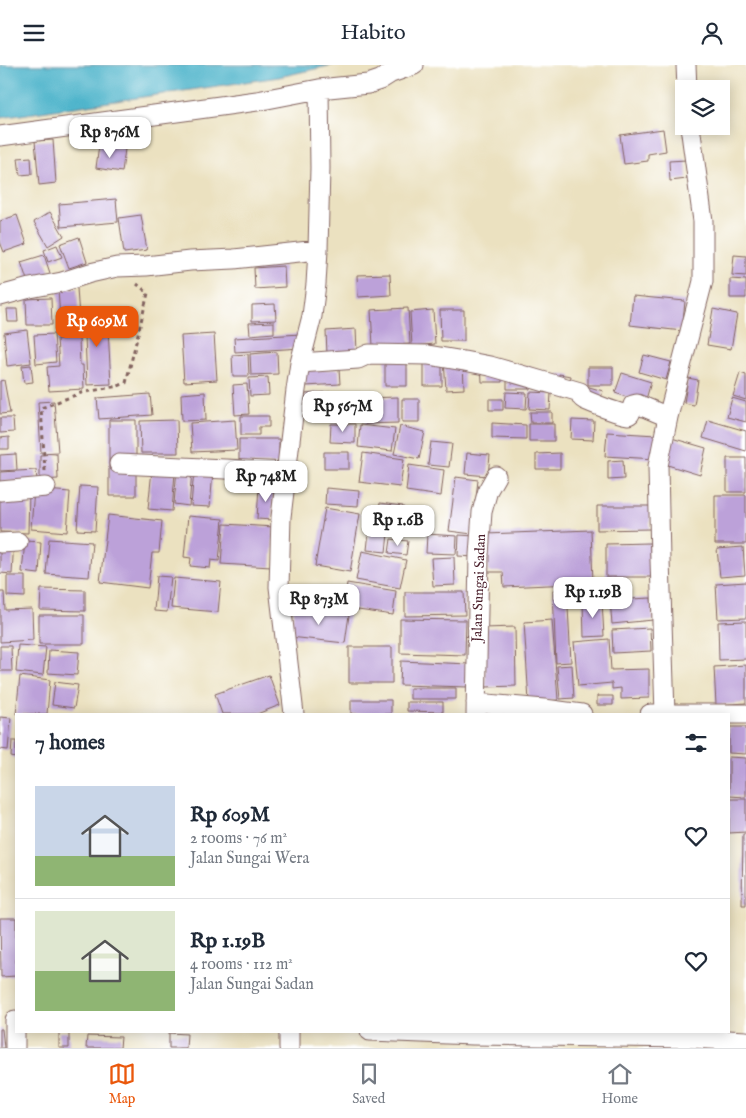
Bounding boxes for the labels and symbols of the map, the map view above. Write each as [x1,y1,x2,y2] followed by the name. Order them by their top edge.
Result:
[64,117,156,159] pin: Rp 876M
[51,305,143,348] pin: Rp 609M
[297,391,389,433] pin: Rp 567M
[220,461,312,503] pin: Rp 748M
[352,505,444,547] pin: Rp 1.6B
[468,533,490,644] street label: Jalan Sungai Sadan
[541,577,645,619] pin: Rp 1.19B
[273,583,365,626] pin: Rp 873M

